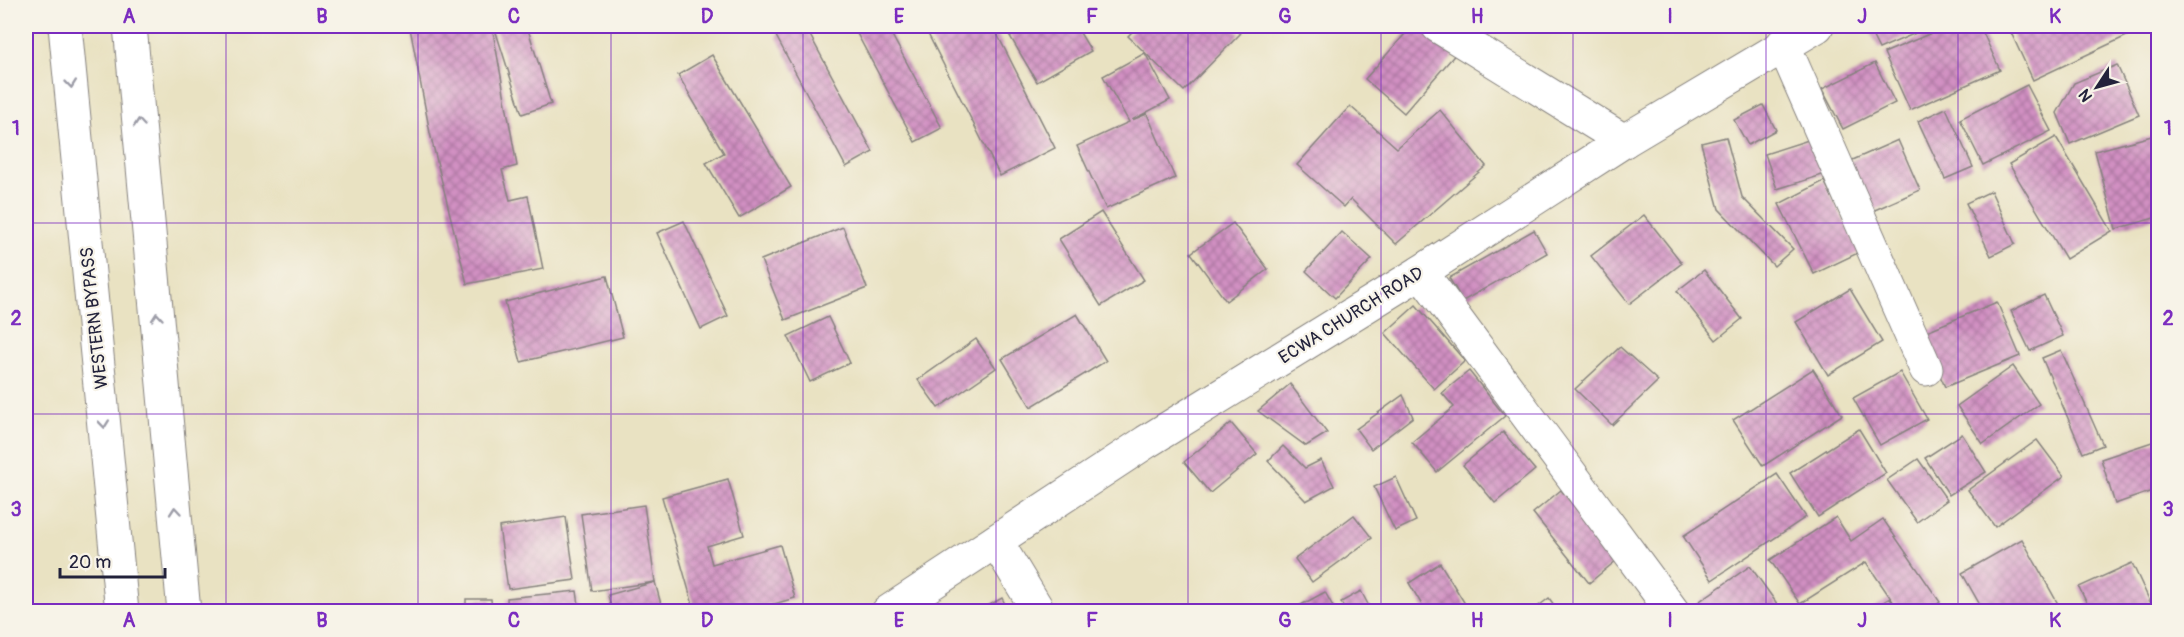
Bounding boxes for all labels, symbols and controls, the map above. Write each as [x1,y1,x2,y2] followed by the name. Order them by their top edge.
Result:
[123,4,136,29] text: A
[316,4,328,29] text: B
[508,4,520,29] text: C
[701,4,714,29] text: D
[894,4,905,29] text: E
[1086,4,1098,29] text: F
[1278,4,1292,29] text: G
[1471,4,1484,29] text: H
[1667,4,1673,29] text: I
[1857,4,1867,29] text: J
[2049,4,2061,29] text: K
[2067,57,2127,117] north arrow
[64,79,77,88] one-way arrow
[2074,85,2097,105] text: N
[12,116,20,141] text: 1
[2164,116,2172,141] text: 1
[133,118,146,128] one-way arrow
[76,246,113,390] street label: WESTERN BYPASS
[1275,262,1428,369] street label: ECWA CHURCH ROAD
[10,306,22,331] text: 2
[2162,306,2174,331] text: 2
[151,313,164,322] one-way arrow
[97,420,110,429] one-way arrow
[10,497,22,522] text: 3
[2162,497,2174,522] text: 3
[169,507,182,516] one-way arrow
[60,541,165,579] scale bar
[69,551,111,574] text: 20 m
[123,608,136,633] text: A
[316,608,328,633] text: B
[508,608,520,633] text: C
[701,608,714,633] text: D
[894,608,905,633] text: E
[1086,608,1098,633] text: F
[1278,608,1292,633] text: G
[1471,608,1484,633] text: H
[1667,608,1673,633] text: I
[1857,608,1867,633] text: J
[2049,608,2061,633] text: K

